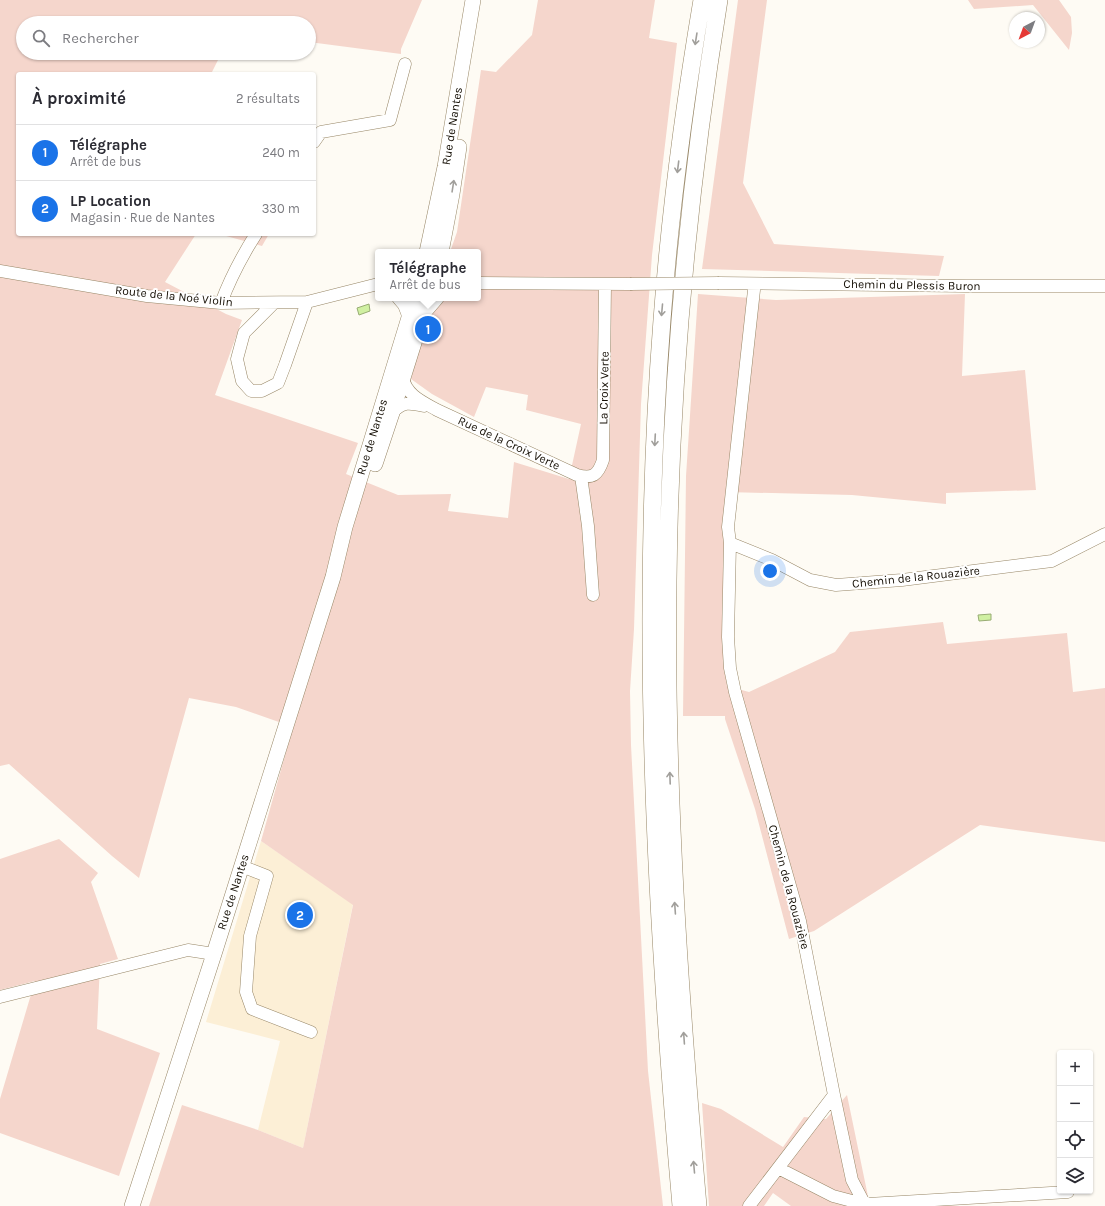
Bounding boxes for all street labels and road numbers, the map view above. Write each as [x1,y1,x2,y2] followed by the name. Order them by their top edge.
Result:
[439,86,465,166] street label: Rue de Nantes
[843,277,981,293] street label: Chemin du Plessis Buron
[114,283,234,309] street label: Route de la Noé Violin
[596,351,612,425] street label: La Croix Verte
[354,397,390,477] street label: Rue de Nantes
[456,413,562,473] street label: Rue de la Croix Verte
[851,563,981,591] street label: Chemin de la Rouazière
[766,823,812,951] street label: Chemin de la Rouazière
[214,852,252,932] street label: Rue de Nantes

